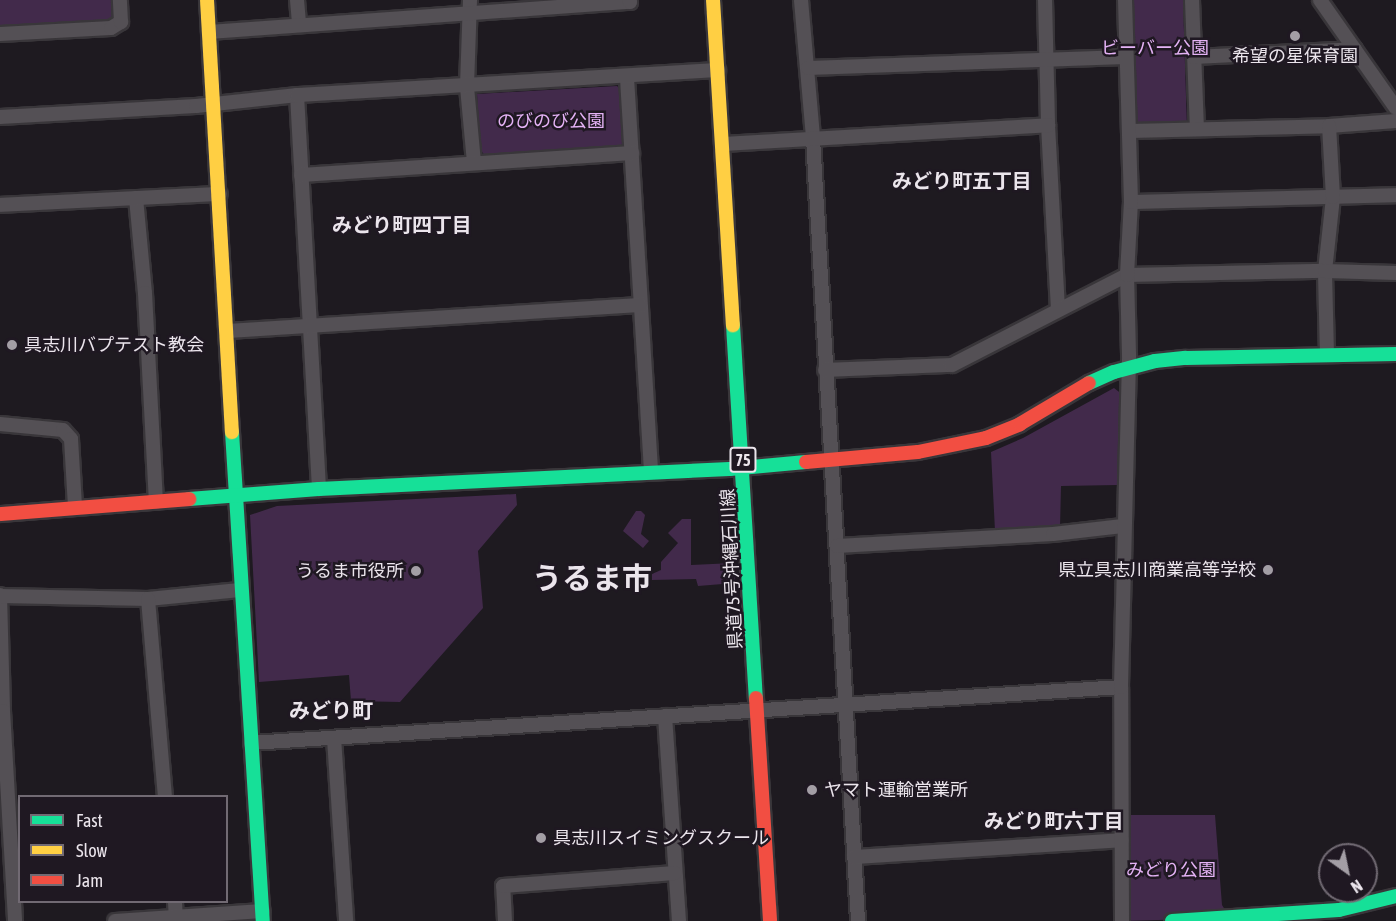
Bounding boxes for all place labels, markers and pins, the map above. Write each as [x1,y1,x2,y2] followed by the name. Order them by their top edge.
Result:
[1288,29,1302,43] marker: 希望の星保育園
[1232,45,1358,67] place label: 希望の星保育園
[24,334,204,356] place label: 具志川バプテスト教会
[5,338,19,352] marker: 具志川バプテスト教会
[1058,559,1256,581] place label: 県立具志川商業高等学校
[296,560,404,582] place label: うるま市役所
[1261,563,1275,577] marker: 県立具志川商業高等学校
[409,564,423,578] marker: うるま市役所
[824,779,968,801] place label: ヤマト運輸営業所
[805,783,819,797] marker: ヤマト運輸営業所
[553,827,769,849] place label: 具志川スイミングスクール
[534,831,548,845] marker: 具志川スイミングスクール

